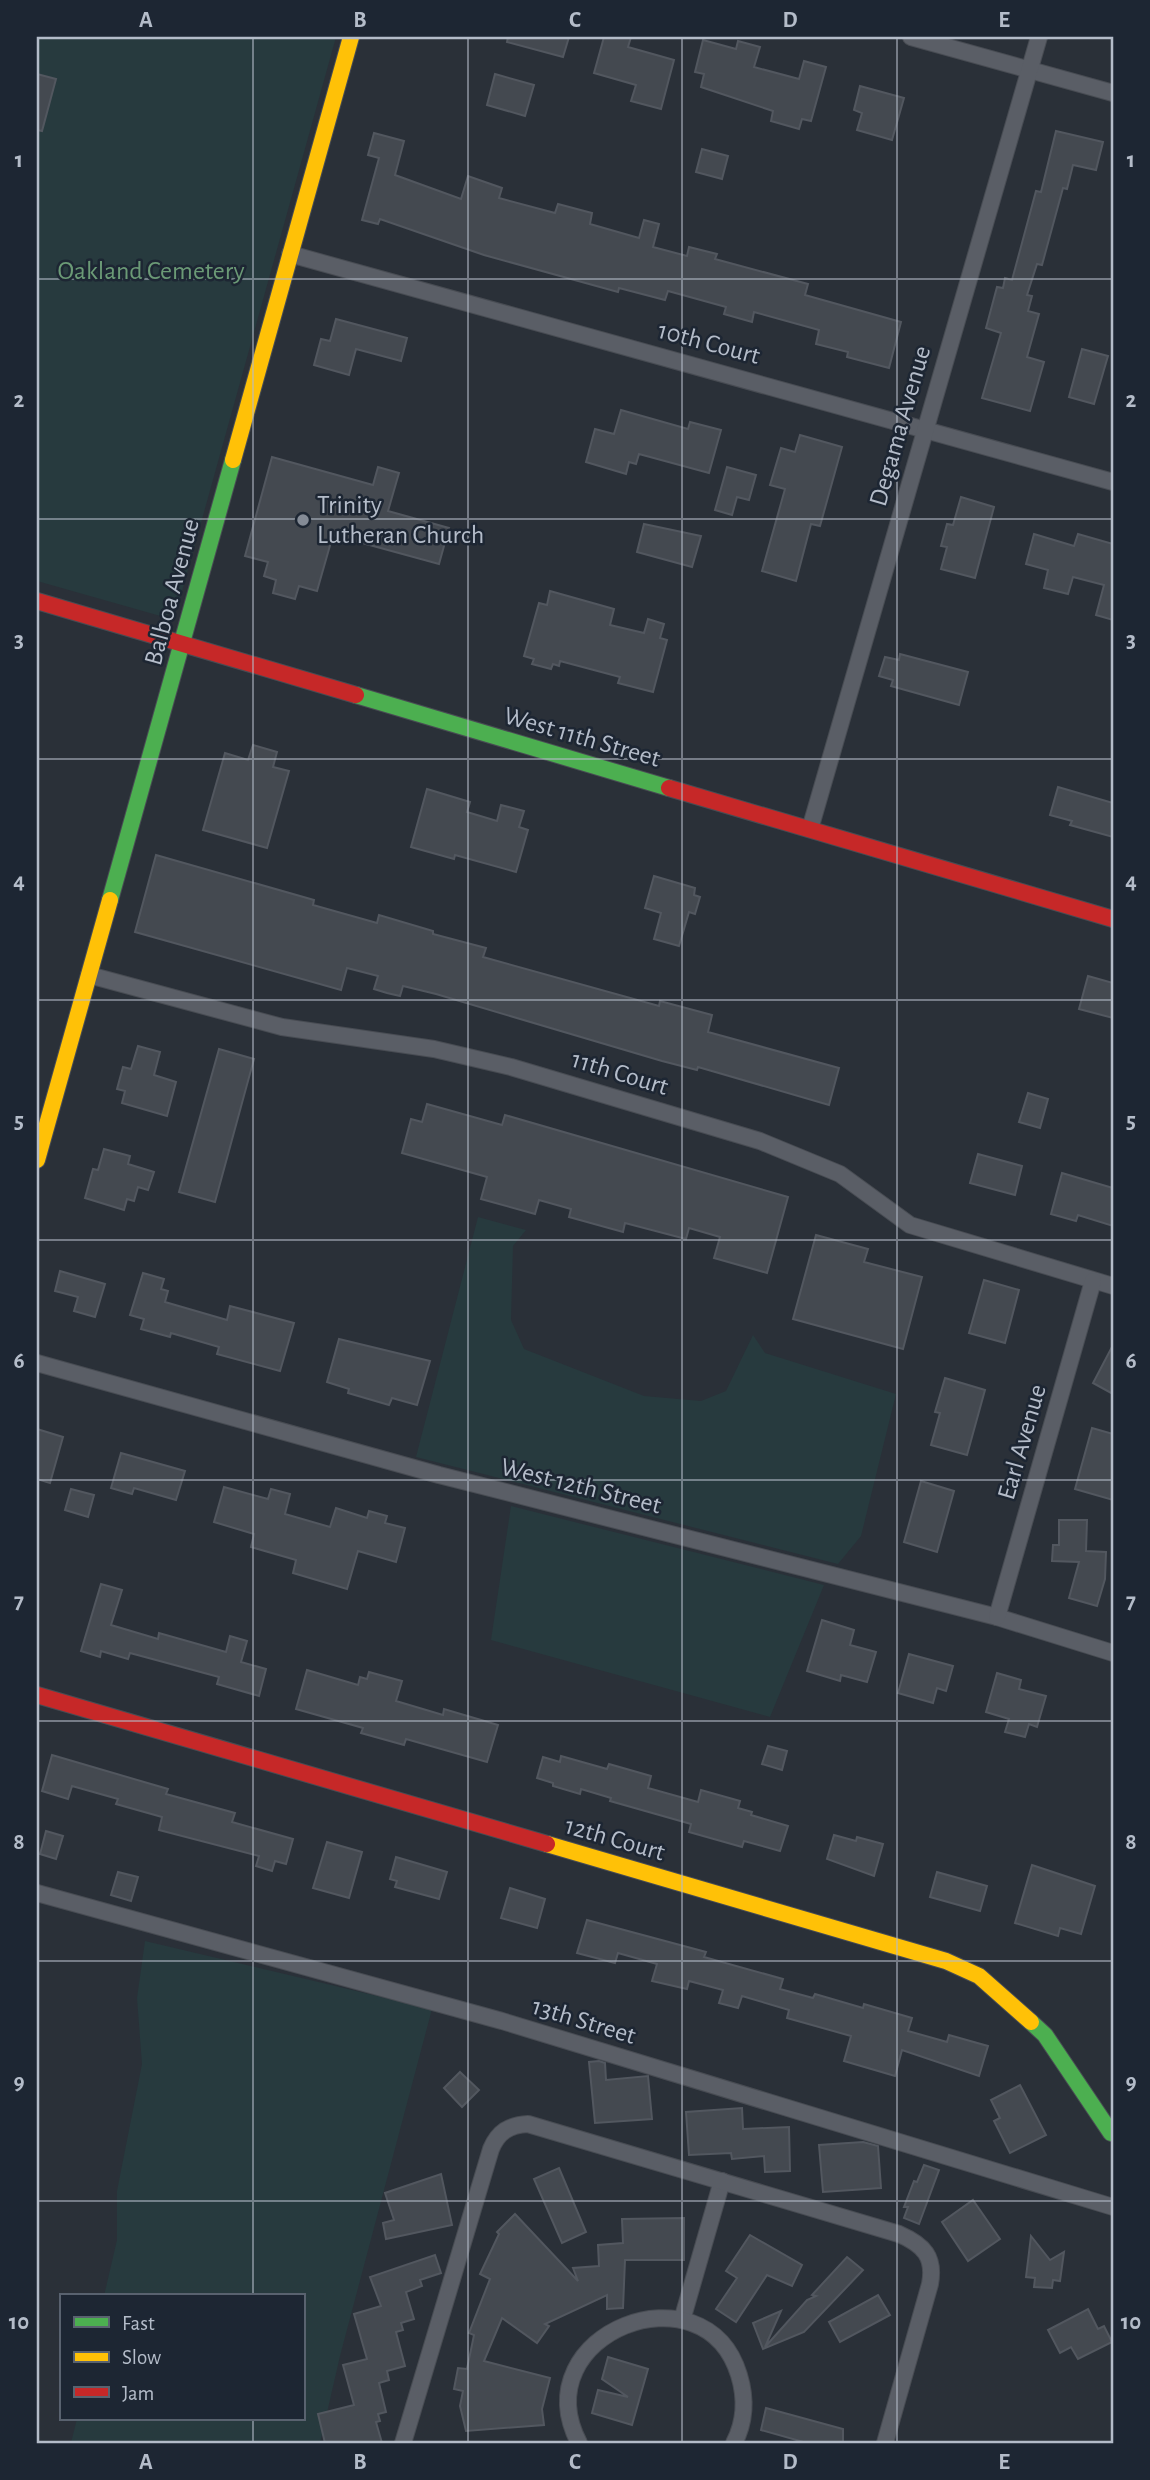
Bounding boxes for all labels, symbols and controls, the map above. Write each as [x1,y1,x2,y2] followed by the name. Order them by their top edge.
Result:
[139,9,153,32] text: A
[353,9,367,32] text: B
[569,9,581,32] text: C
[782,9,798,32] text: D
[998,9,1010,32] text: E
[15,149,23,172] text: 1
[1127,149,1135,172] text: 1
[57,258,245,284] park label: Oakland Cemetery
[655,317,763,369] street label: 10th Court
[865,343,935,509] street label: Degama Avenue
[14,389,25,412] text: 2
[1126,389,1137,412] text: 2
[317,492,484,548] place label: Trinity Lutheran Church
[295,512,311,528] marker: Trinity Lutheran Church
[140,516,204,668] street label: Balboa Avenue
[14,629,24,652] text: 3
[1126,629,1136,652] text: 3
[501,702,663,772] street label: West 11th Street
[13,870,25,893] text: 4
[1125,870,1137,893] text: 4
[569,1046,671,1100] street label: 11th Court
[14,1110,24,1133] text: 5
[1126,1110,1136,1133] text: 5
[13,1350,25,1373] text: 6
[1125,1350,1137,1373] text: 6
[993,1381,1051,1503] street label: Earl Avenue
[498,1454,664,1518] street label: West 12th Street
[14,1590,24,1613] text: 7
[1126,1590,1136,1613] text: 7
[562,1812,668,1866] street label: 12th Court
[13,1831,25,1854] text: 8
[1125,1831,1137,1854] text: 8
[529,1993,639,2049] street label: 13th Street
[13,2071,25,2094] text: 9
[1125,2071,1137,2094] text: 9
[60,2294,304,2420] legend
[9,2311,29,2334] text: 10
[1121,2311,1141,2334] text: 10
[122,2313,155,2334] text: Fast
[122,2347,161,2368] text: Slow
[122,2383,154,2404] text: Jam
[139,2451,153,2474] text: A
[353,2451,367,2474] text: B
[569,2451,581,2474] text: C
[782,2451,798,2474] text: D
[998,2451,1010,2474] text: E

